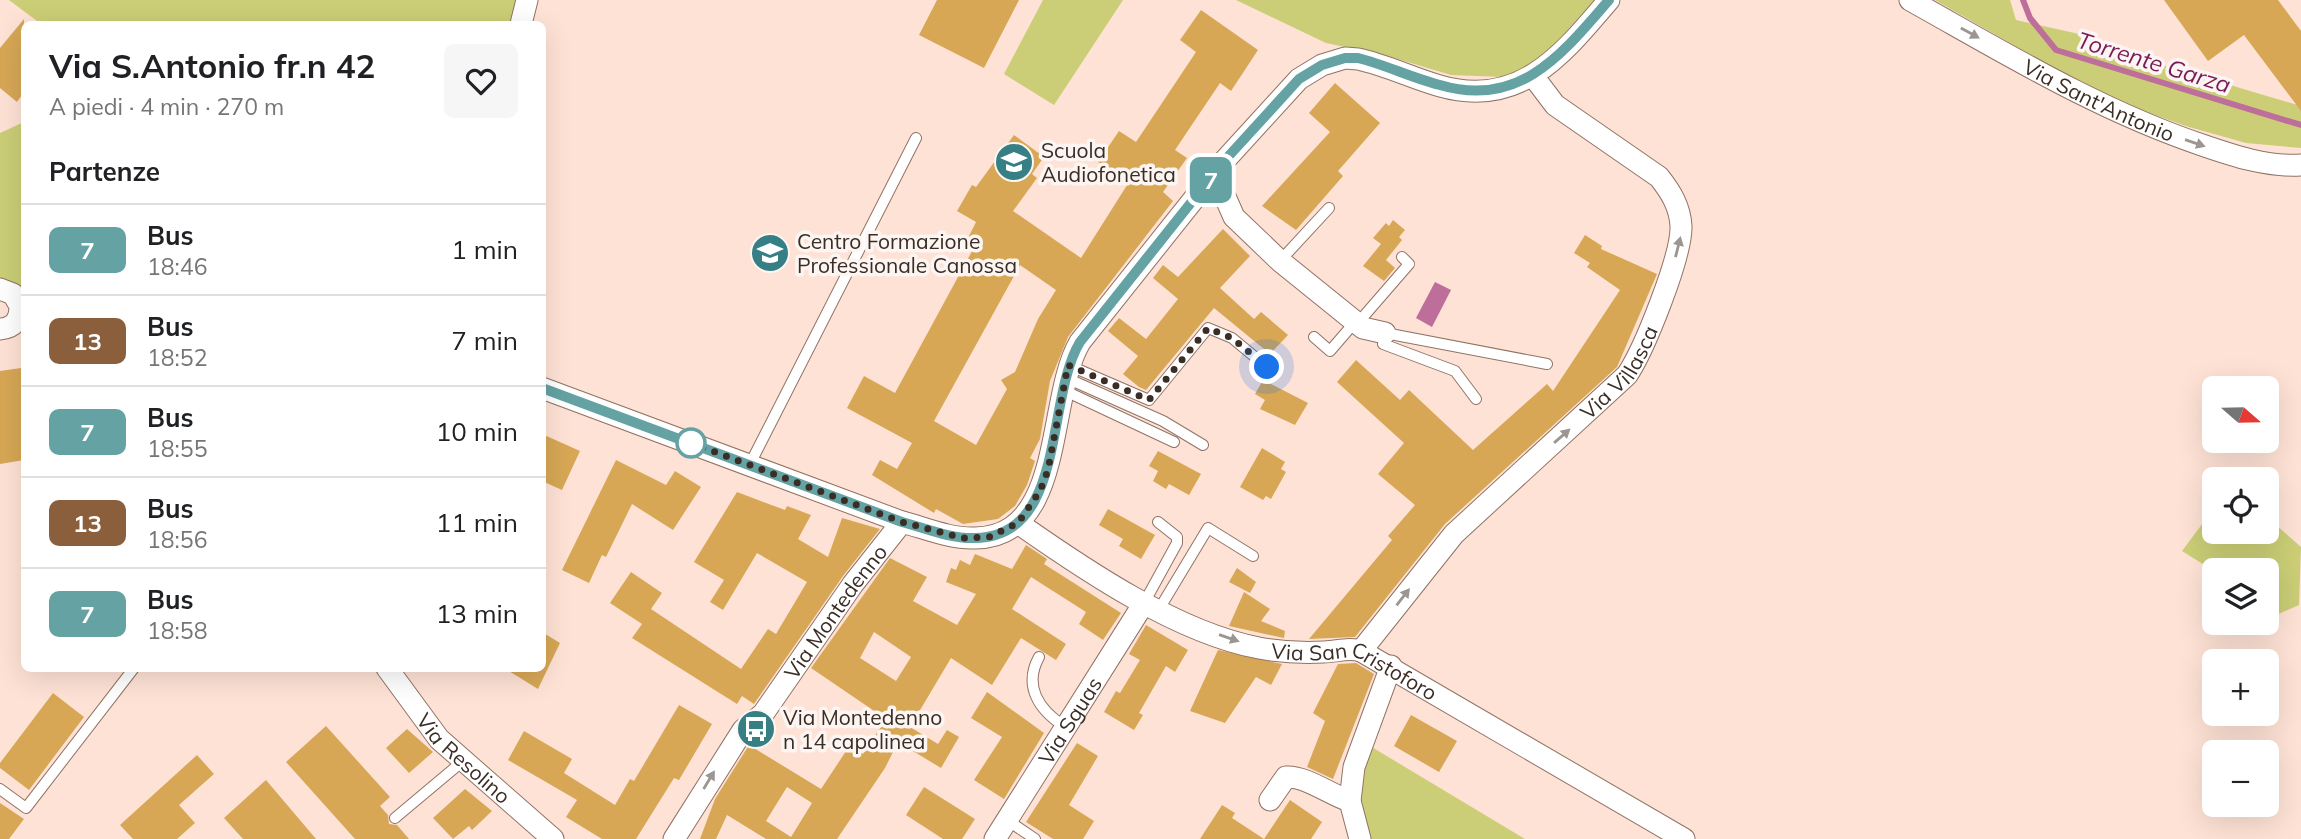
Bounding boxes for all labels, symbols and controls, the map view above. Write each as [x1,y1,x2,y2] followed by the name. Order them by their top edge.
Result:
[2074,25,2234,99] water label: Torrente Garza
[1960,27,1979,39] one-way arrow
[444,44,518,118] button: heart
[49,45,375,86] text: Via S.Antonio fr.n 42
[2019,53,2178,147] street label: Via Sant'Antonio
[49,92,284,121] text: A piedi · 4 min · 270 m
[1041,137,1176,187] place label: Scuola Audiofonetica
[2185,138,2206,149] one-way arrow
[993,141,1035,183] school or university icon: Scuola Audiofonetica
[49,155,160,188] text: Partenze
[1188,157,1234,203] line badge: 7
[1204,165,1218,195] text: 7
[147,219,193,252] text: Bus
[797,228,1017,278] place label: Centro Formazione Professionale Canossa
[749,232,791,274] school or university icon: Centro Formazione Professionale Canossa
[451,233,518,266] text: 1 min
[80,235,95,265] text: 7
[1673,236,1684,258] one-way arrow
[147,252,207,281] text: 18:46
[147,310,193,343] text: Bus
[1575,322,1663,425] street label: Via Villasca
[451,324,518,357] text: 7 min
[73,326,102,356] text: 13
[147,343,207,372] text: 18:52
[1249,349,1284,384] your location
[2202,376,2278,453] north arrow
[2202,376,2279,817] map controls
[147,401,193,434] text: Bus
[436,415,518,448] text: 10 min
[80,417,95,447] text: 7
[676,428,706,458] unlabelled marker
[1553,428,1571,444] one-way arrow
[147,434,207,463] text: 18:55
[2202,467,2279,544] button: locate
[147,492,193,525] text: Bus
[436,506,518,539] text: 11 min
[73,508,102,538] text: 13
[147,525,207,554] text: 18:56
[778,539,892,684] street label: Via Montedenno
[2202,558,2279,635] button: layers
[147,583,193,616] text: Bus
[1395,589,1410,606] one-way arrow
[436,597,518,630] text: 13 min
[80,599,95,629] text: 7
[147,616,207,645] text: 18:58
[1219,633,1240,644] one-way arrow
[1270,636,1442,706] street label: Via San Cristoforo
[2202,649,2279,726] button: +
[1032,672,1107,769] street label: Via Sguas
[783,704,942,754] place label: Via Montedenno n 14 capolinea
[411,708,516,809] street label: Via Resolino
[735,708,777,750] bus stop icon: Via Montedenno n 14 capolinea
[2202,740,2279,817] button: −
[702,771,715,790] one-way arrow

